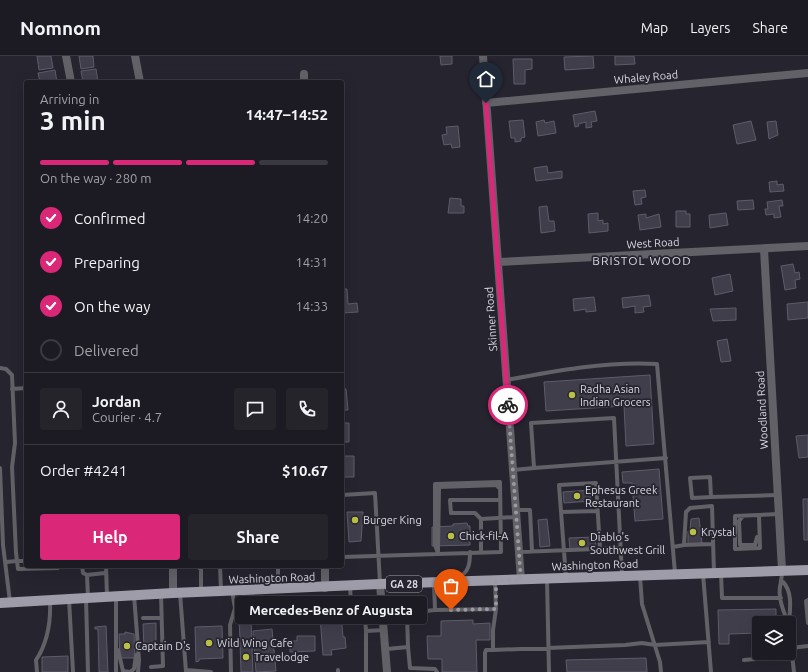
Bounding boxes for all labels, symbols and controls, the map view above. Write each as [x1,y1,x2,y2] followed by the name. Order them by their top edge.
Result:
[20,17,101,39] text: Nomnom
[641,20,668,36] text: Map
[690,20,730,36] text: Layers
[752,20,788,36] text: Share
[469,62,503,103] pin
[475,68,497,90] icon: home
[613,68,679,86] street label: Whaley Road
[40,92,99,106] text: Arriving in
[40,106,106,135] text: 3 min
[245,106,328,123] text: 14:47–14:52
[40,171,152,185] text: On the way · 280 m
[40,207,62,229] icon: check
[74,210,146,227] text: Confirmed
[295,211,328,225] text: 14:20
[626,236,680,250] street label: West Road
[40,251,62,273] icon: check
[74,254,140,271] text: Preparing
[592,254,692,267] district label: BRISTOL WOOD
[295,255,328,269] text: 14:31
[483,286,499,352] street label: Skinner Road
[40,295,62,317] icon: check
[74,298,150,315] text: On the way
[295,299,328,313] text: 14:33
[74,342,139,359] text: Delivered
[754,371,770,449] street label: Woodland Road
[580,383,651,408] place label: Radha Asian Indian Grocers
[488,385,528,425] courier
[40,388,82,430] button: person
[234,388,276,430] button: chat
[286,388,328,430] button: phone
[567,390,577,400] marker: Radha Asian Indian Grocers
[92,393,141,410] text: Jordan
[497,394,519,416] icon: bike
[92,410,162,424] text: Courier · 4.7
[40,462,127,479] text: Order #4241
[282,462,328,479] text: $10.67
[585,484,658,509] place label: Ephesus Greek Restaurant
[572,491,582,501] marker: Ephesus Greek Restaurant
[40,514,180,560] button: Help
[188,514,328,560] button: Share
[363,514,422,526] place label: Burger King
[350,515,360,525] marker: Burger King
[701,526,735,538] place label: Krystal
[688,527,698,537] marker: Krystal
[459,530,509,542] place label: Chick-fil-A
[446,531,456,541] marker: Chick-fil-A
[590,531,665,556] place label: Diablo's Southwest Grill
[577,538,587,548] marker: Diablo's Southwest Grill
[551,557,639,573] street label: Washington Road
[434,569,468,610] pin
[228,570,316,586] street label: Washington Road
[440,575,462,597] icon: bag
[386,576,422,592] road number: GA 28
[235,596,427,624] callout: Mercedes-Benz of Augusta
[249,603,413,617] text: Mercedes-Benz of Augusta
[752,616,796,660] map controls
[752,616,796,660] button: layers
[217,637,293,649] place label: Wild Wing Cafe
[204,638,214,648] marker: Wild Wing Cafe
[135,640,191,652] place label: Captain D's
[122,641,132,651] marker: Captain D's
[254,651,309,663] place label: Travelodge
[241,652,251,662] marker: Travelodge

